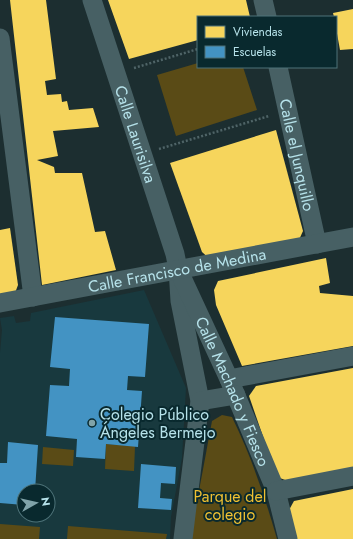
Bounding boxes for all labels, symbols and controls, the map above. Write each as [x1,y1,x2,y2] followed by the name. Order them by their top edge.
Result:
[197,16,337,68] legend
[233,23,283,41] text: Viviendas
[233,43,276,61] text: Escuelas
[109,83,162,186] street label: Calle Laurisilva
[273,97,320,214] street label: Calle el Junquillo
[86,242,268,298] street label: Calle Francisco de Medina
[190,313,275,470] street label: Calle Machado y Fiesco
[100,403,216,444] place label: Colegio Público Ángeles Bermejo
[87,418,97,428] marker: Colegio Público Ángeles Bermejo
[16,483,56,523] north arrow
[194,485,266,526] park label: Parque del colegio
[37,496,54,507] text: N

